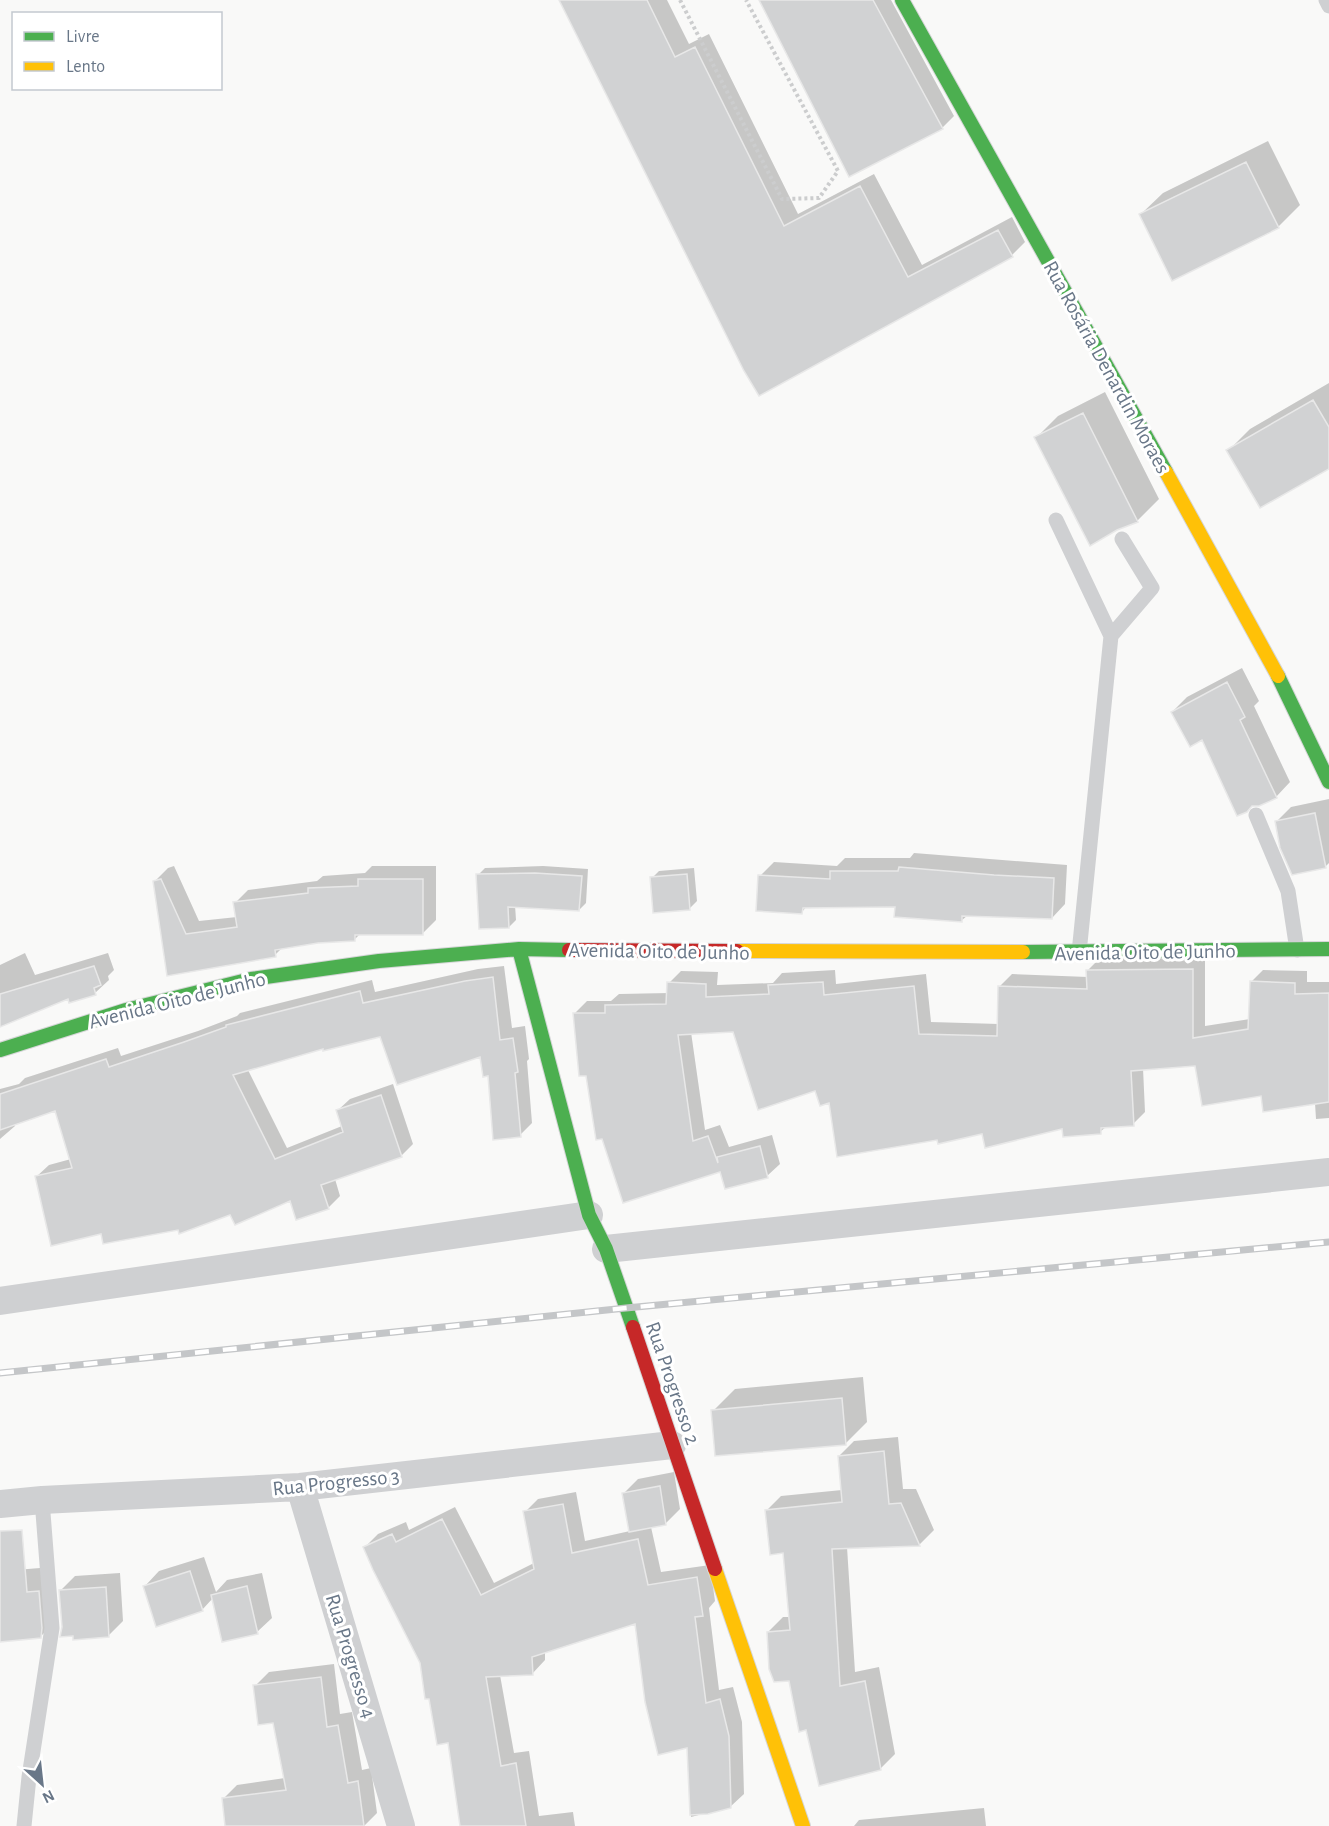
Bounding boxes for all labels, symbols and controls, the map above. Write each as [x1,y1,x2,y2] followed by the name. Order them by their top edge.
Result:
[12,12,222,90] legend
[66,28,100,46] text: Livre
[66,58,105,76] text: Lento
[1039,258,1174,477] street label: Rua Rosária Denardin Moraes
[568,939,750,964] street label: Avenida Oito de Junho
[1054,940,1236,965] street label: Avenida Oito de Junho
[87,968,268,1033] street label: Avenida Oito de Junho
[642,1319,703,1447] street label: Rua Progresso 2
[272,1465,401,1500] street label: Rua Progresso 3
[322,1591,379,1721] street label: Rua Progresso 4
[12,1754,72,1814] north arrow
[40,1787,57,1806] text: N

